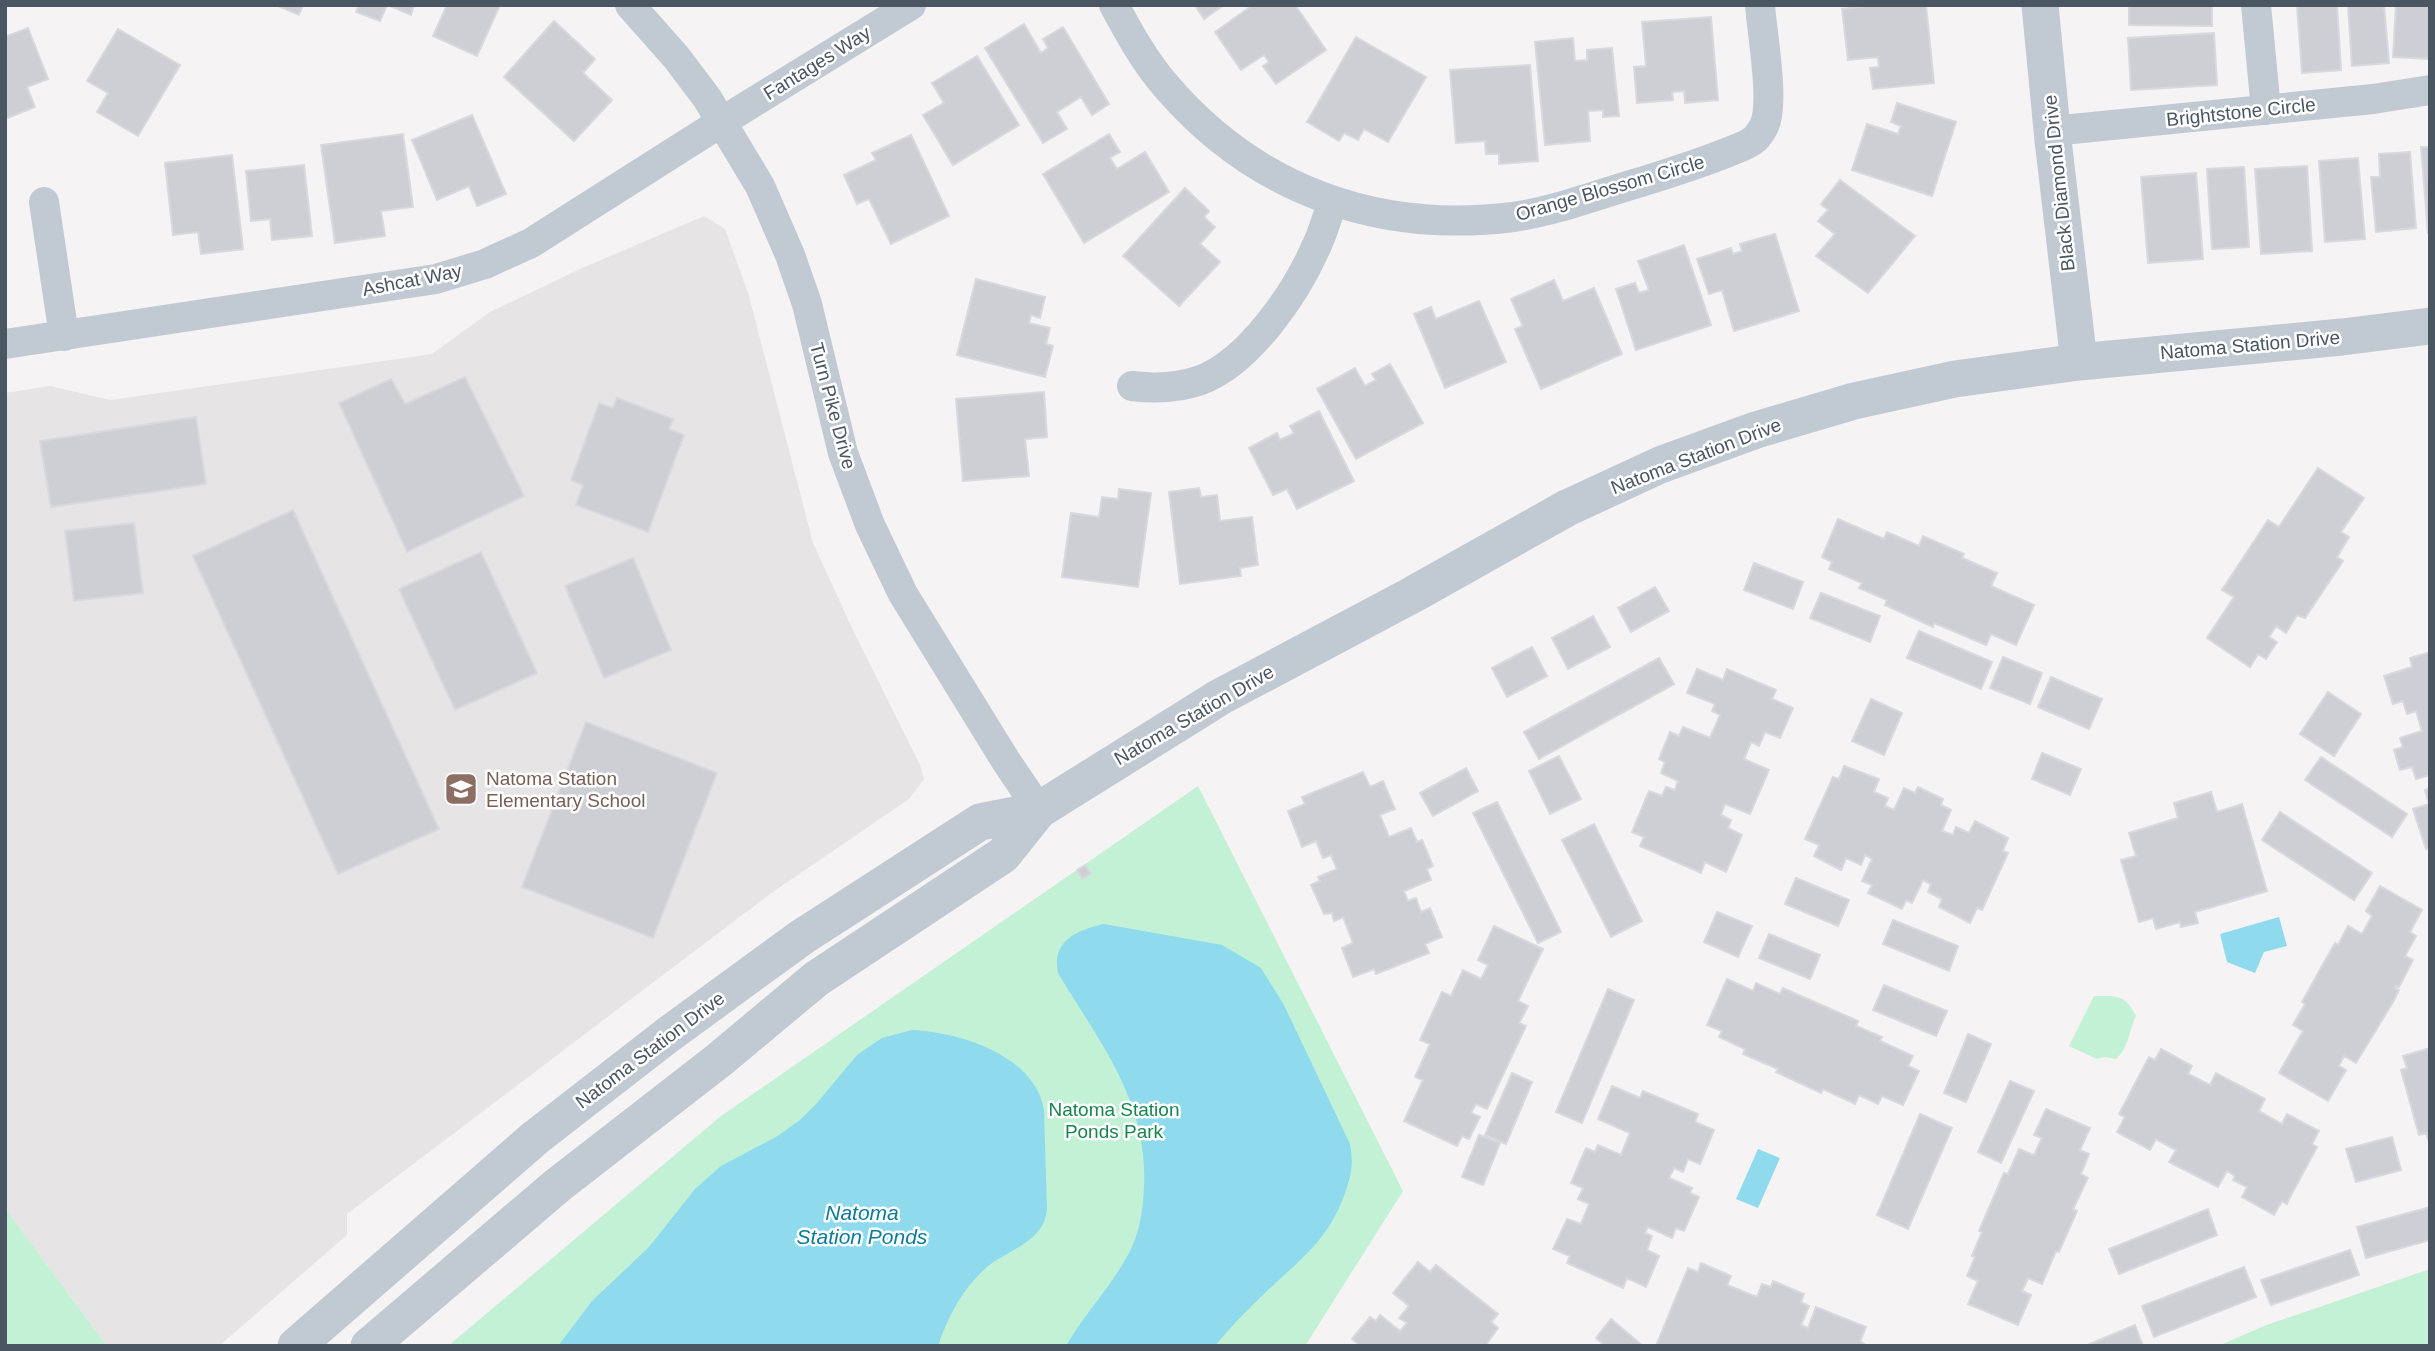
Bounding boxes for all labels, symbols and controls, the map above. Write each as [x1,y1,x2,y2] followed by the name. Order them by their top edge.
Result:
[760,22,875,104] street label: Fantages Way
[2039,94,2079,272] street label: Black Diamond Drive
[2165,94,2317,130] street label: Brightstone Circle
[1513,151,1707,225] street label: Orange Blossom Circle
[361,260,464,300] street label: Ashcat Way
[2159,327,2341,363] street label: Natoma Station Drive
[806,340,860,472] street label: Turn Pike Drive
[1608,414,1784,498] street label: Natoma Station Drive
[1111,661,1277,769] street label: Natoma Station Drive
[486,768,645,811] place label: Natoma Station Elementary School
[442,770,480,808] school or university icon: Natoma Station Elementary School
[572,987,728,1113] street label: Natoma Station Drive
[1049,1099,1179,1142] park label: Natoma Station Ponds Park
[797,1201,928,1248] water label: Natoma Station Ponds

